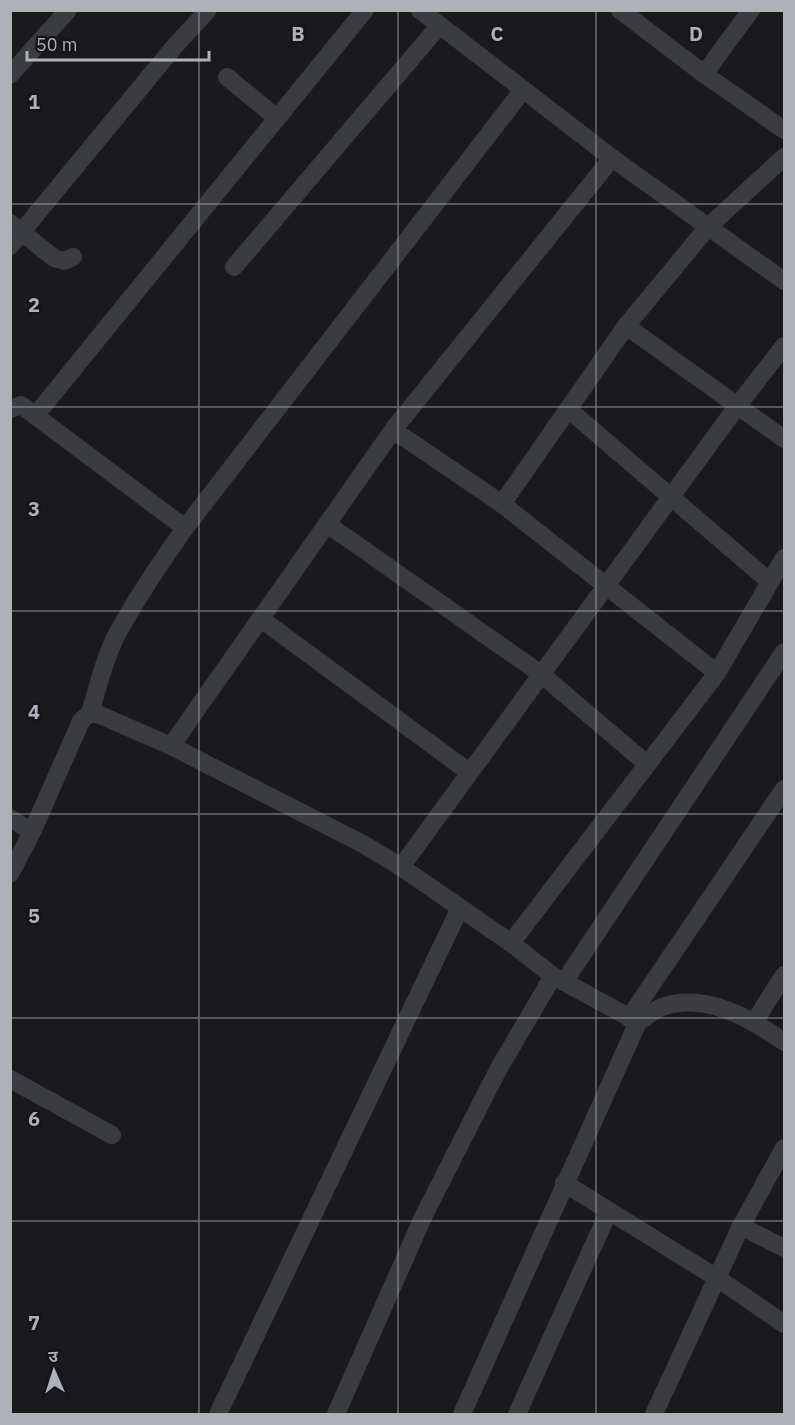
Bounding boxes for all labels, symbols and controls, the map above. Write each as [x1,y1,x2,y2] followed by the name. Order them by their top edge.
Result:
[291,20,305,47] text: B
[490,20,504,47] text: C
[689,20,703,47] text: D
[27,24,208,62] scale bar
[36,33,78,56] text: 50 m
[28,88,40,115] text: 1
[28,291,40,318] text: 2
[28,495,40,522] text: 3
[28,698,40,725] text: 4
[28,902,40,929] text: 5
[28,1105,40,1132] text: 6
[28,1309,40,1336] text: 7
[24,1341,84,1401] north arrow
[48,1346,59,1366] text: उ

